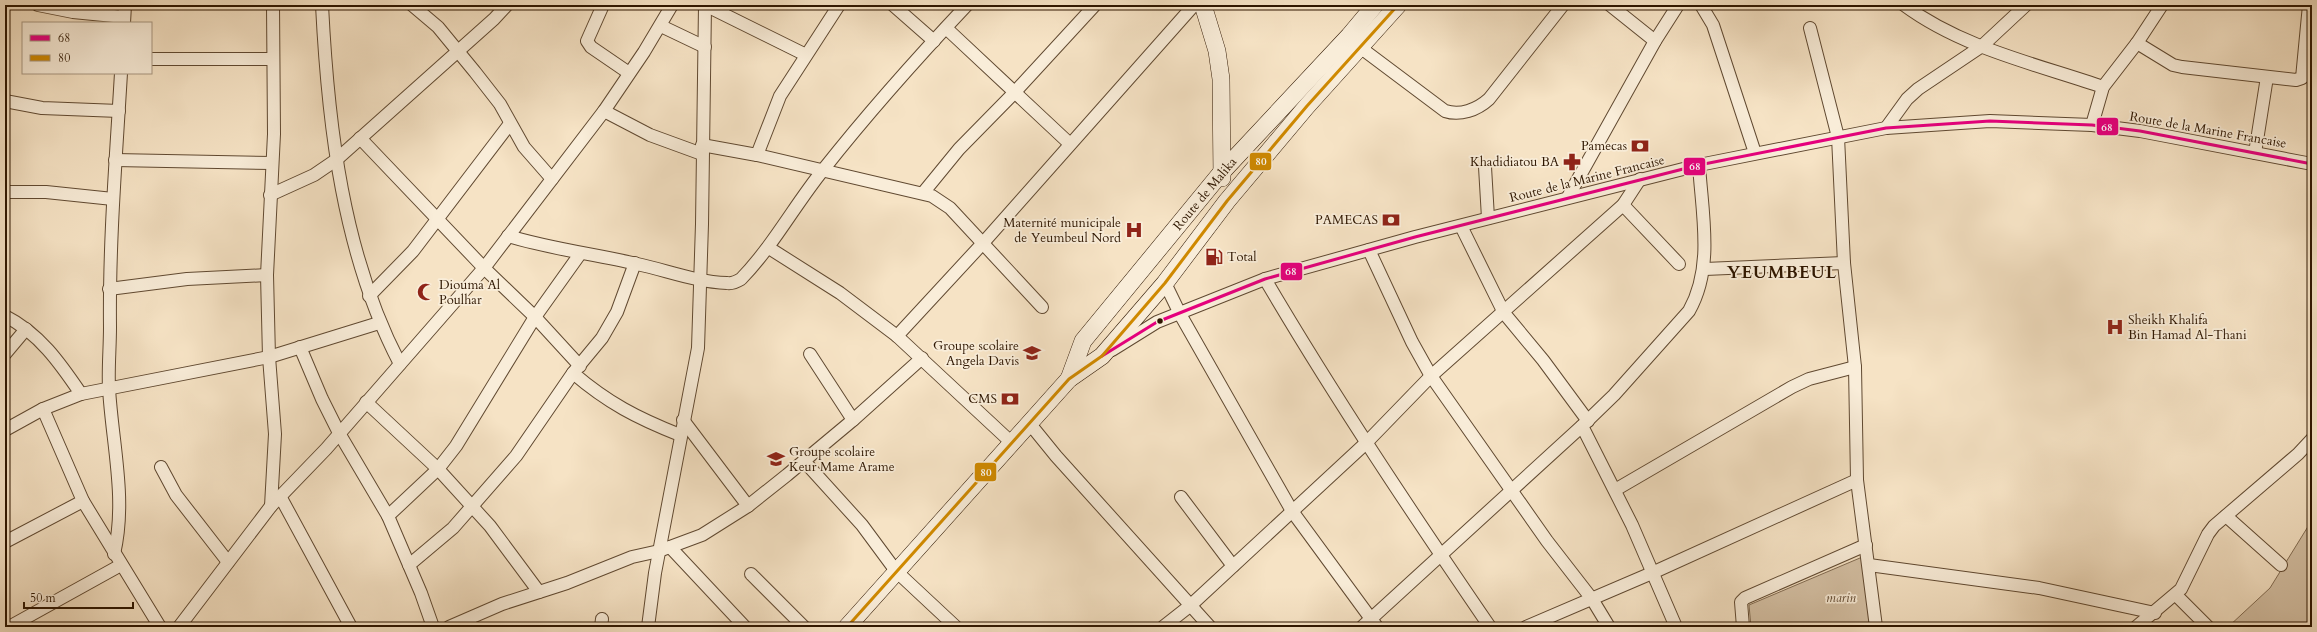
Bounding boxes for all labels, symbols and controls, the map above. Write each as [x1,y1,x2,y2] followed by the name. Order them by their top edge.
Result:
[22,22,152,74] legend
[58,30,70,46] text: 68
[58,50,70,66] text: 80
[2128,107,2288,153] street label: Route de la Marine Francaise
[2096,117,2119,136] line badge: 68
[2101,120,2113,135] text: 68
[1630,136,1650,156] bank icon: Pamecas
[1581,137,1627,155] place label: Pamecas
[1508,151,1666,207] street label: Route de la Marine Francaise
[1249,152,1272,171] line badge: 80
[1562,152,1582,172] pharmacy icon: Khadidiatou BA
[1169,153,1241,234] street label: Route de Malika
[1470,153,1560,171] place label: Khadidiatou BA
[1255,154,1267,169] text: 80
[1683,157,1706,176] line badge: 68
[1689,159,1701,174] text: 68
[1381,210,1401,230] bank icon: PAMECAS
[1315,211,1378,229] place label: PAMECAS
[1003,214,1121,247] place label: Maternité municipale de Yeumbeul Nord
[1124,220,1144,240] hospital icon: Maternité municipale de Yeumbeul Nord
[1204,247,1224,267] fuel station icon: Total
[1227,248,1257,266] place label: Total
[1727,261,1837,284] district label: YEUMBEUL
[1280,262,1303,281] line badge: 68
[1285,264,1297,279] text: 68
[439,276,501,309] place label: Diouma Al Poulhar
[416,282,436,302] mosque icon: Diouma Al Poulhar
[2128,311,2247,344] place label: Sheikh Khalifa Bin Hamad Al-Thani
[1155,316,1165,326] unlabelled marker
[2105,317,2125,337] hospital icon: Sheikh Khalifa Bin Hamad Al-Thani
[933,337,1019,370] place label: Groupe scolaire Angela Davis
[1022,343,1042,363] school or university icon: Groupe scolaire Angela Davis
[1000,389,1020,409] bank icon: CMS
[968,390,997,408] place label: CMS
[789,443,895,476] place label: Groupe scolaire Keur Mame Arame
[766,449,786,469] school or university icon: Groupe scolaire Keur Mame Arame
[974,462,997,482] line badge: 80
[980,465,992,480] text: 80
[24,584,133,610] scale bar
[1826,589,1857,607] park label: marin
[30,590,57,606] text: 50 m

